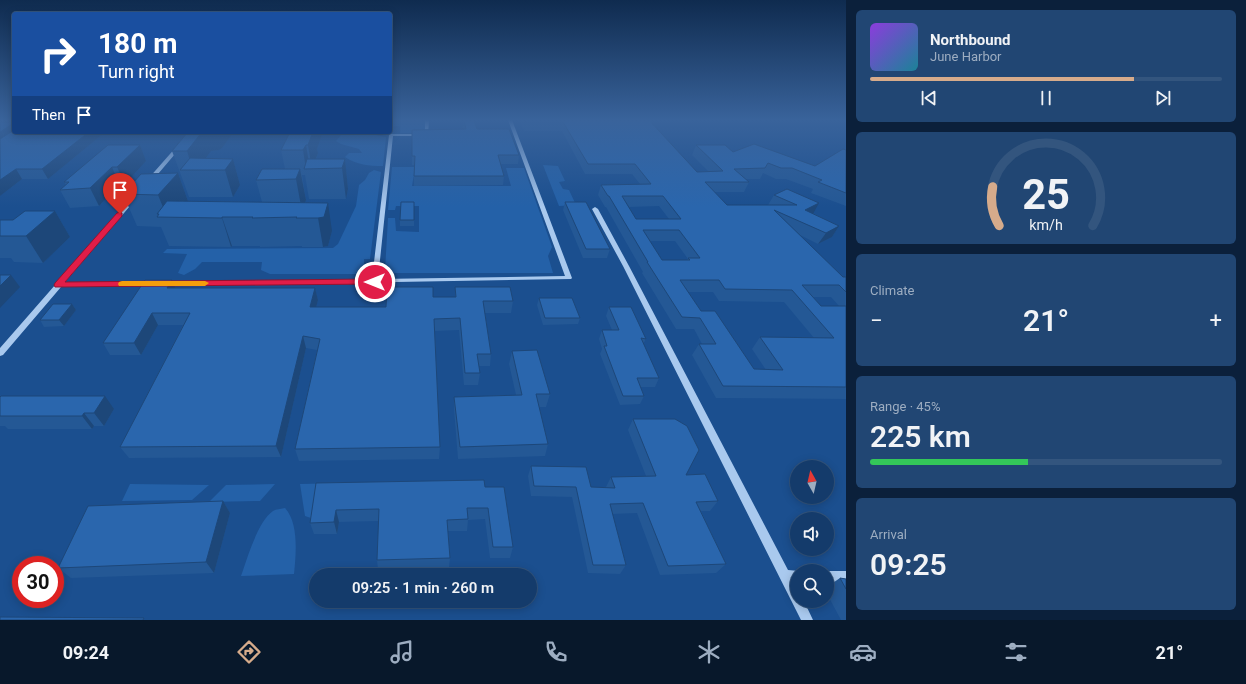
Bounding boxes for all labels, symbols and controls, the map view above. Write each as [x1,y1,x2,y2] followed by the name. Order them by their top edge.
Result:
[98,27,177,60] text: 180 m
[32,28,84,80] icon: right
[930,31,1011,49] text: Northbound
[930,49,1002,64] text: June Harbor
[98,61,175,82] text: Turn right
[918,87,940,109] icon: previous
[1035,87,1057,109] icon: pause
[1152,87,1174,109] icon: next
[73,104,95,126] icon: arrive
[32,106,65,124] text: Then
[1022,170,1070,219] text: 25
[103,173,137,214] pin
[109,179,131,201] icon: arrive
[1029,217,1063,233] text: km/h
[354,261,396,303] position arrow
[870,283,914,298] text: Climate
[1023,303,1069,338] text: 21°
[870,308,883,333] text: −
[1210,308,1222,333] text: +
[870,399,940,414] text: Range · 45%
[870,419,971,454] text: 225 km
[790,460,834,504] north arrow
[790,460,834,608] map controls
[790,512,834,556] button: sound
[870,527,907,542] text: Arrival
[870,547,947,582] text: 09:25
[12,556,64,608] speed limit sign: 30
[790,564,834,608] button: search
[352,579,494,597] text: 09:25 · 1 min · 260 m
[235,638,263,666] icon: directions
[388,638,416,666] icon: music
[542,638,570,666] icon: phone
[695,638,723,666] icon: climate
[849,638,877,666] icon: car
[1002,638,1030,666] icon: filters
[63,642,109,663] text: 09:24
[1156,642,1183,663] text: 21°

